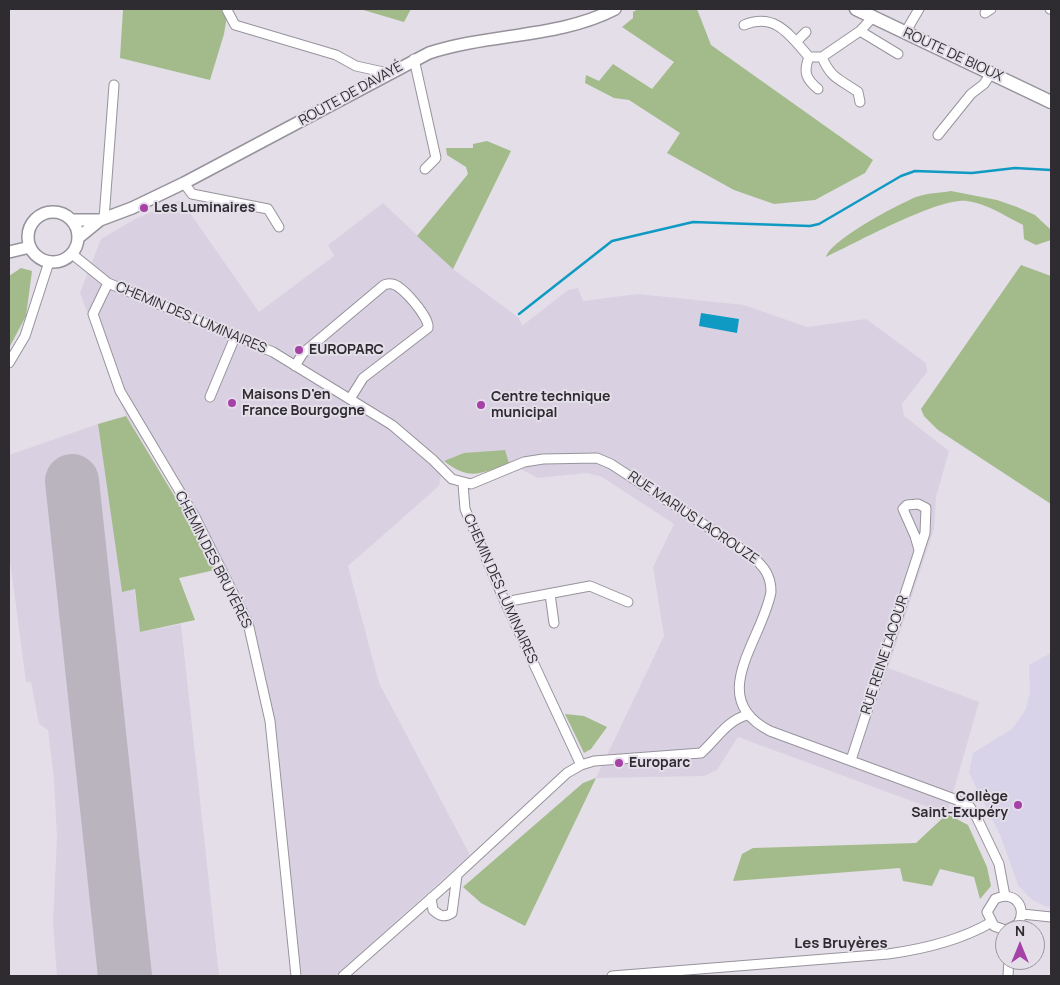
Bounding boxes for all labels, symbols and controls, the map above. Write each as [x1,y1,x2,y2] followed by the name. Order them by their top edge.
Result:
[900,24,1006,86] street label: ROUTE DE BIOUX
[296,58,406,130] street label: ROUTE DE DAVAYÉ
[154,200,255,216] place label: Les Luminaires
[138,202,150,214] marker: Les Luminaires
[113,279,269,357] street label: CHEMIN DES LUMINAIRES
[309,342,384,358] place label: EUROPARC
[293,344,305,356] marker: EUROPARC
[242,387,365,420] place label: Maisons D'en France Bourgogne
[491,389,610,422] place label: Centre technique municipal
[226,397,238,409] marker: Maisons D'en France Bourgogne
[475,399,487,411] marker: Centre technique municipal
[624,468,762,568] street label: RUE MARIUS LACROUZE
[171,489,255,631] street label: CHEMIN DES BRUYÈRES
[459,511,541,667] street label: CHEMIN DES LUMINAIRES
[858,593,912,717] street label: RUE REINE LACOUR
[629,755,690,771] place label: Europarc
[613,757,625,769] marker: Europarc
[911,789,1008,822] place label: Collège Saint-Exupéry
[1012,799,1024,811] marker: Collège Saint-Exupéry
[995,920,1045,970] north arrow
[1015,921,1025,940] text: N
[794,935,888,953] district label: Les Bruyères

